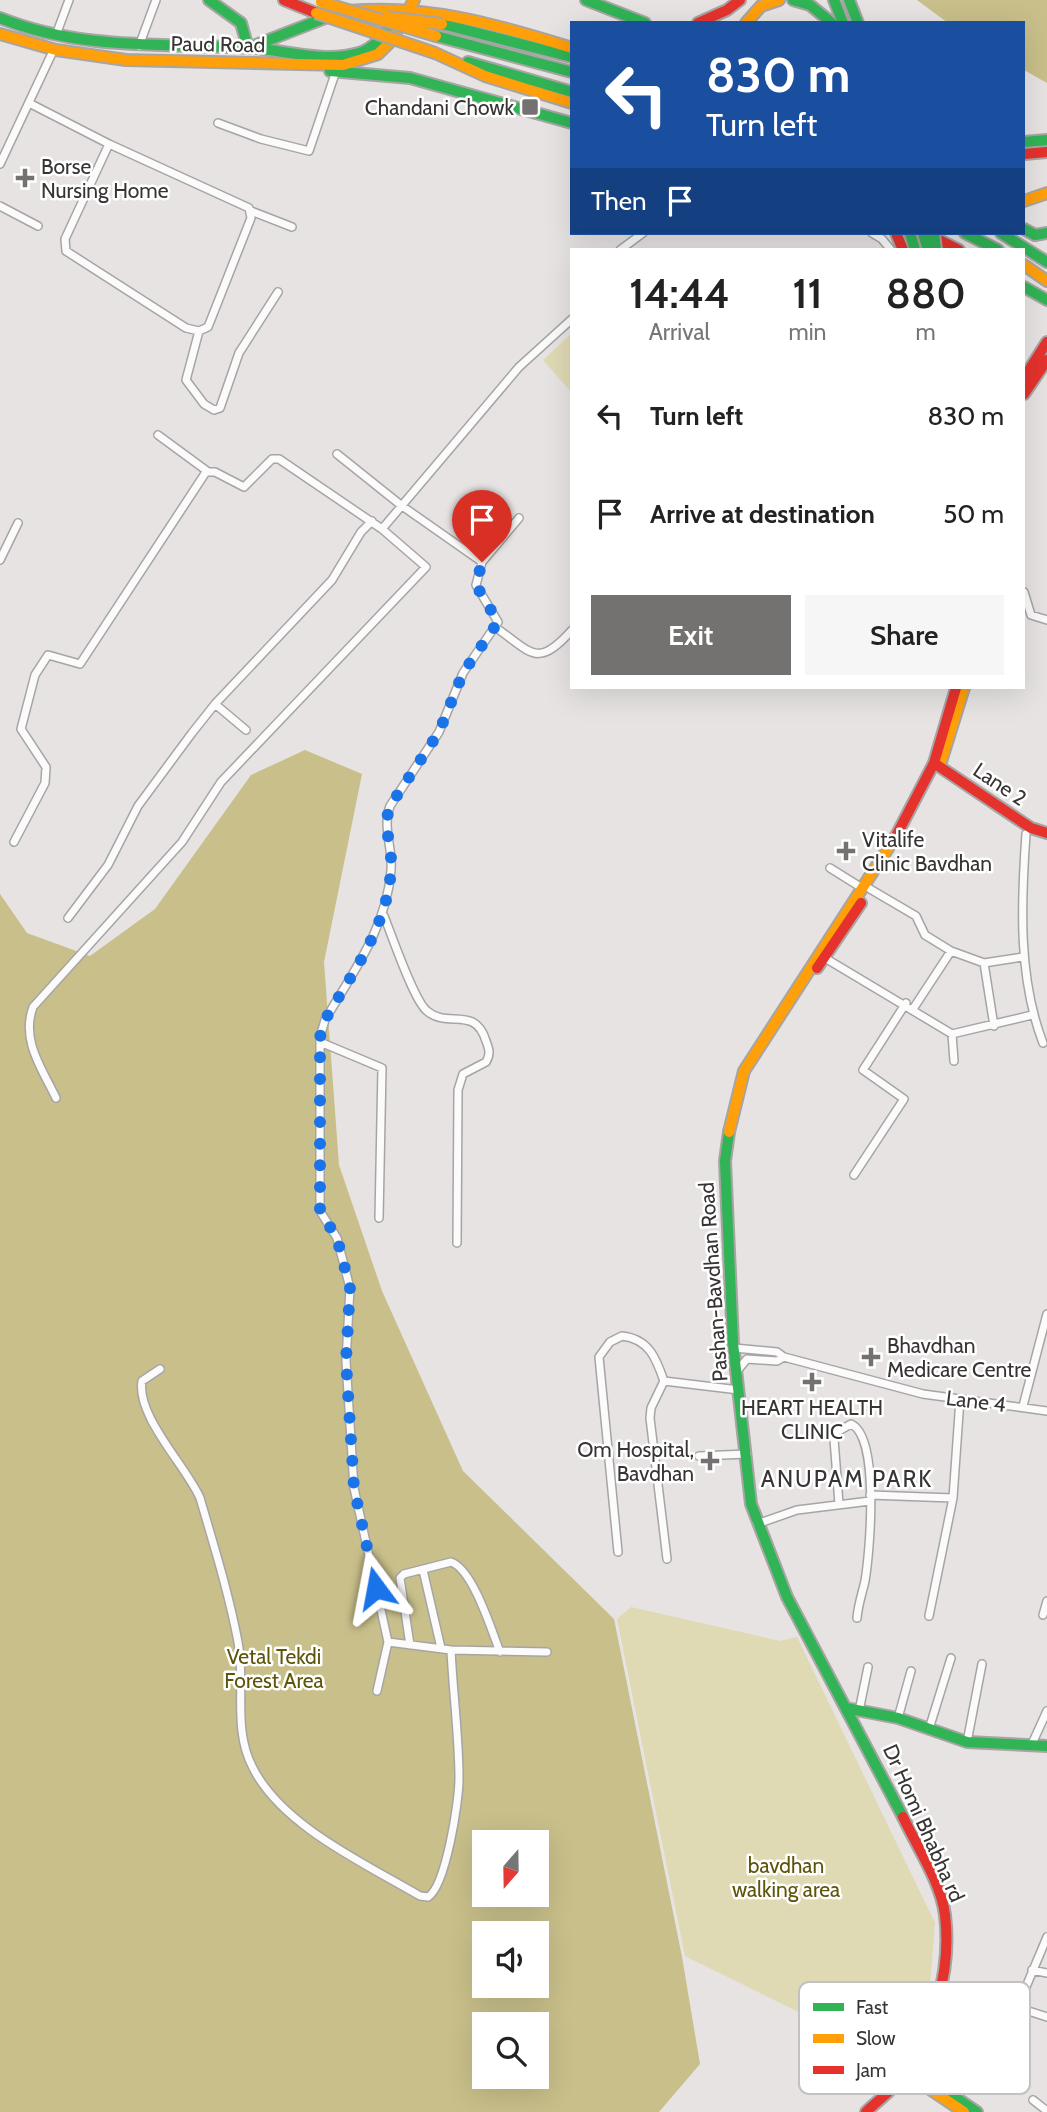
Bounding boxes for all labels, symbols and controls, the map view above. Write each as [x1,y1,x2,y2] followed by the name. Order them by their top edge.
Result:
[170,31,266,57] street label: Paud Road
[706,45,850,104] text: 830 m
[591,49,682,140] icon: left
[365,95,515,120] place label: Chandani Chowk
[520,97,540,117] marker: Chandani Chowk
[706,105,817,144] text: Turn left
[41,154,169,203] place label: Borse Nursing Home
[15,168,35,188] marker: Borse Nursing Home
[661,182,699,220] icon: arrive
[591,185,647,217] text: Then
[629,267,729,319] text: 14:44
[793,267,822,319] text: 11
[886,267,966,319] text: 880
[649,318,710,346] text: Arrival
[789,318,826,346] text: min
[916,318,936,346] text: m
[591,397,629,435] icon: left
[650,400,743,432] text: Turn left
[927,400,1004,432] text: 830 m
[452,490,512,562] pin
[591,495,629,533] icon: arrive
[650,498,875,530] text: Arrive at destination
[943,498,1004,530] text: 50 m
[463,501,501,539] icon: arrive
[591,595,791,675] button: Exit
[805,595,1004,675] button: Share
[969,757,1031,811] street label: Lane 2
[862,827,992,876] place label: Vitalife Clinic Bavdhan
[836,841,856,861] marker: Vitalife Clinic Bavdhan
[694,1181,732,1383] street label: Pashan-Bavdhan Road
[887,1333,1032,1382] place label: Bhavdhan Medicare Centre
[861,1347,881,1367] marker: Bhavdhan Medicare Centre
[802,1372,822,1392] marker: HEART HEALTH CLINIC
[945,1385,1007,1417] street label: Lane 4
[741,1395,883,1444] place label: HEART HEALTH CLINIC
[577,1437,694,1486] place label: Om Hospital, Bavdhan
[700,1451,720,1471] marker: Om Hospital, Bavdhan
[761,1465,933,1493] district label: ANUPAM PARK
[339,1551,413,1625] position arrow
[224,1644,324,1693] park label: Vetal Tekdi Forest Area
[878,1740,970,1906] street label: Dr Homi Bhabha rd
[472,1830,550,1908] north arrow
[472,1830,549,2089] map controls
[732,1853,840,1902] park label: bavdhan walking area
[472,1921,549,1998] button: sound
[799,1982,1030,2094] legend
[856,1996,889,2019] text: Fast
[472,2012,549,2089] button: search
[856,2027,896,2050] text: Slow
[855,2059,886,2082] text: Jam

